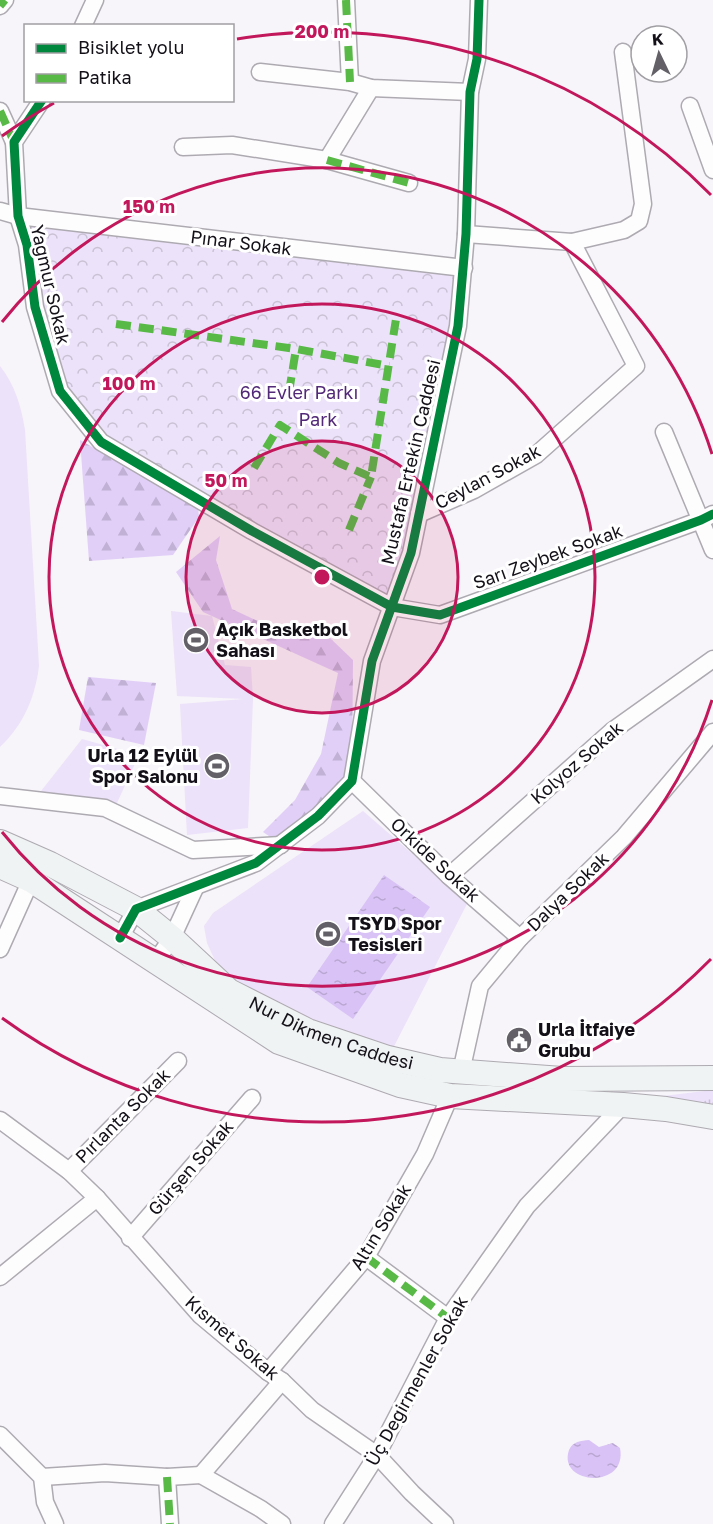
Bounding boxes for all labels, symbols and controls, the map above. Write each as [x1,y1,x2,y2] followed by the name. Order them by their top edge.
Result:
[295,20,349,42] text: 200 m
[24,24,234,102] legend
[629,24,689,84] north arrow
[651,29,665,50] text: K
[78,36,184,58] text: Bisiklet yolu
[78,66,132,88] text: Patika
[123,195,175,217] text: 150 m
[26,223,75,347] street label: Yağmur Sokak
[189,225,293,259] street label: Pınar Sokak
[376,357,444,567] street label: Mustafa Ertekin Caddesi
[103,372,155,394] text: 100 m
[240,381,358,403] park label: 66 Evler Parkı
[299,408,337,430] park label: Park
[431,439,544,513] street label: Ceylan Sokak
[205,469,247,491] text: 50 m
[470,519,625,593] street label: Sarı Zeybek Sokak
[312,567,332,587] centre of rings
[216,618,348,661] place label: Açık Basketbol Sahası
[181,625,211,655] sports icon: Açık Basketbol Sahası
[526,716,627,808] street label: Kolyoz Sokak
[87,744,198,787] place label: Urla 12 Eylül Spor Salonu
[202,751,232,781] sports icon: Urla 12 Eylül Spor Salonu
[386,812,485,906] street label: Orkide Sokak
[522,847,613,936] street label: Dalya Sokak
[348,912,442,955] place label: TSYD Spor Tesisleri
[313,919,343,949] sports icon: TSYD Spor Tesisleri
[246,991,416,1074] street label: Nur Dikmen Caddesi
[538,1018,635,1061] place label: Urla İtfaiye Grubu
[504,1025,534,1055] public building icon: Urla İtfaiye Grubu
[70,1063,174,1167] street label: Pırlanta Sokak
[143,1115,238,1219] street label: Gürşen Sokak
[345,1179,415,1274] street label: Altın Sokak
[181,1290,284,1384] street label: Kısmet Sokak
[360,1292,472,1469] street label: Üç Değirmenler Sokak

